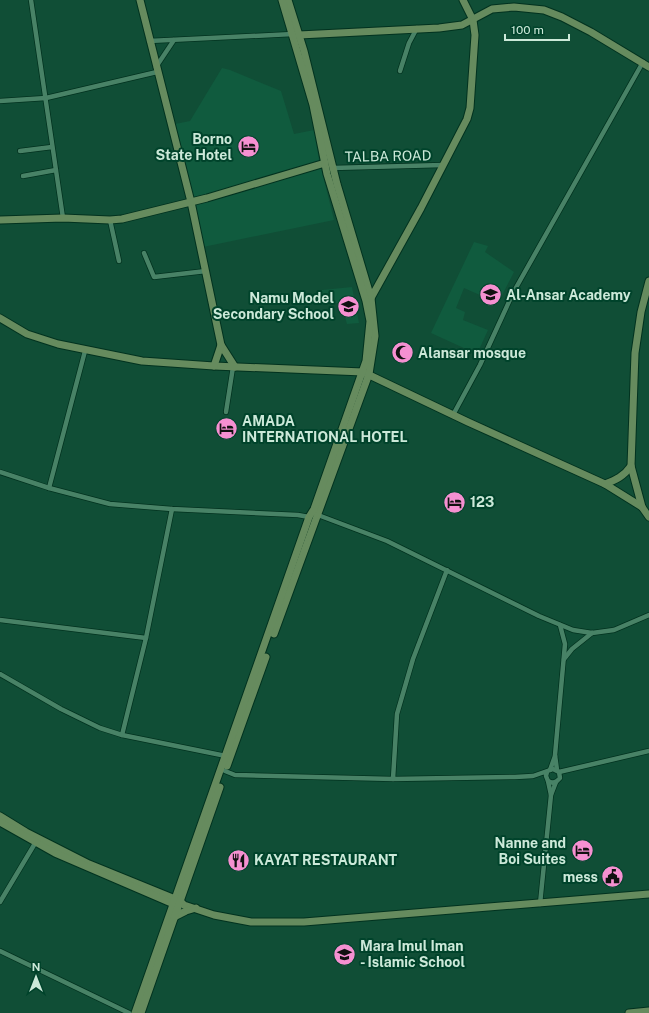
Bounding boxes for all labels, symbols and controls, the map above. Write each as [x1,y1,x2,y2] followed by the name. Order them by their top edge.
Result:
[505,16,569,42] scale bar
[511,23,544,37] text: 100 m
[156,131,232,163] place label: Borno State Hotel
[235,134,261,160] hotel icon: Borno State Hotel
[345,147,431,165] street label: TALBA ROAD
[478,282,504,308] school or university icon: Al-Ansar Academy
[506,287,631,303] place label: Al-Ansar Academy
[213,290,334,322] place label: Namu Model Secondary School
[336,293,362,319] school or university icon: Namu Model Secondary School
[390,340,416,366] mosque icon: Alansar mosque
[418,345,526,361] place label: Alansar mosque
[242,413,408,445] place label: AMADA INTERNATIONAL HOTEL
[214,416,240,442] hotel icon: AMADA INTERNATIONAL HOTEL
[441,489,467,515] hotel icon: 123
[470,494,494,510] place label: 123
[495,835,566,867] place label: Nanne and Boi Suites
[569,838,595,864] hotel icon: Nanne and Boi Suites
[225,847,251,873] restaurant icon: KAYAT RESTAURANT
[254,852,398,868] place label: KAYAT RESTAURANT
[600,864,626,890] public building icon: mess
[563,869,598,885] place label: mess
[360,938,465,970] place label: Mara Imul Iman - Islamic School
[332,941,358,967] school or university icon: Mara Imul Iman - Islamic School
[16,957,56,997] north arrow
[32,961,40,973] text: N

